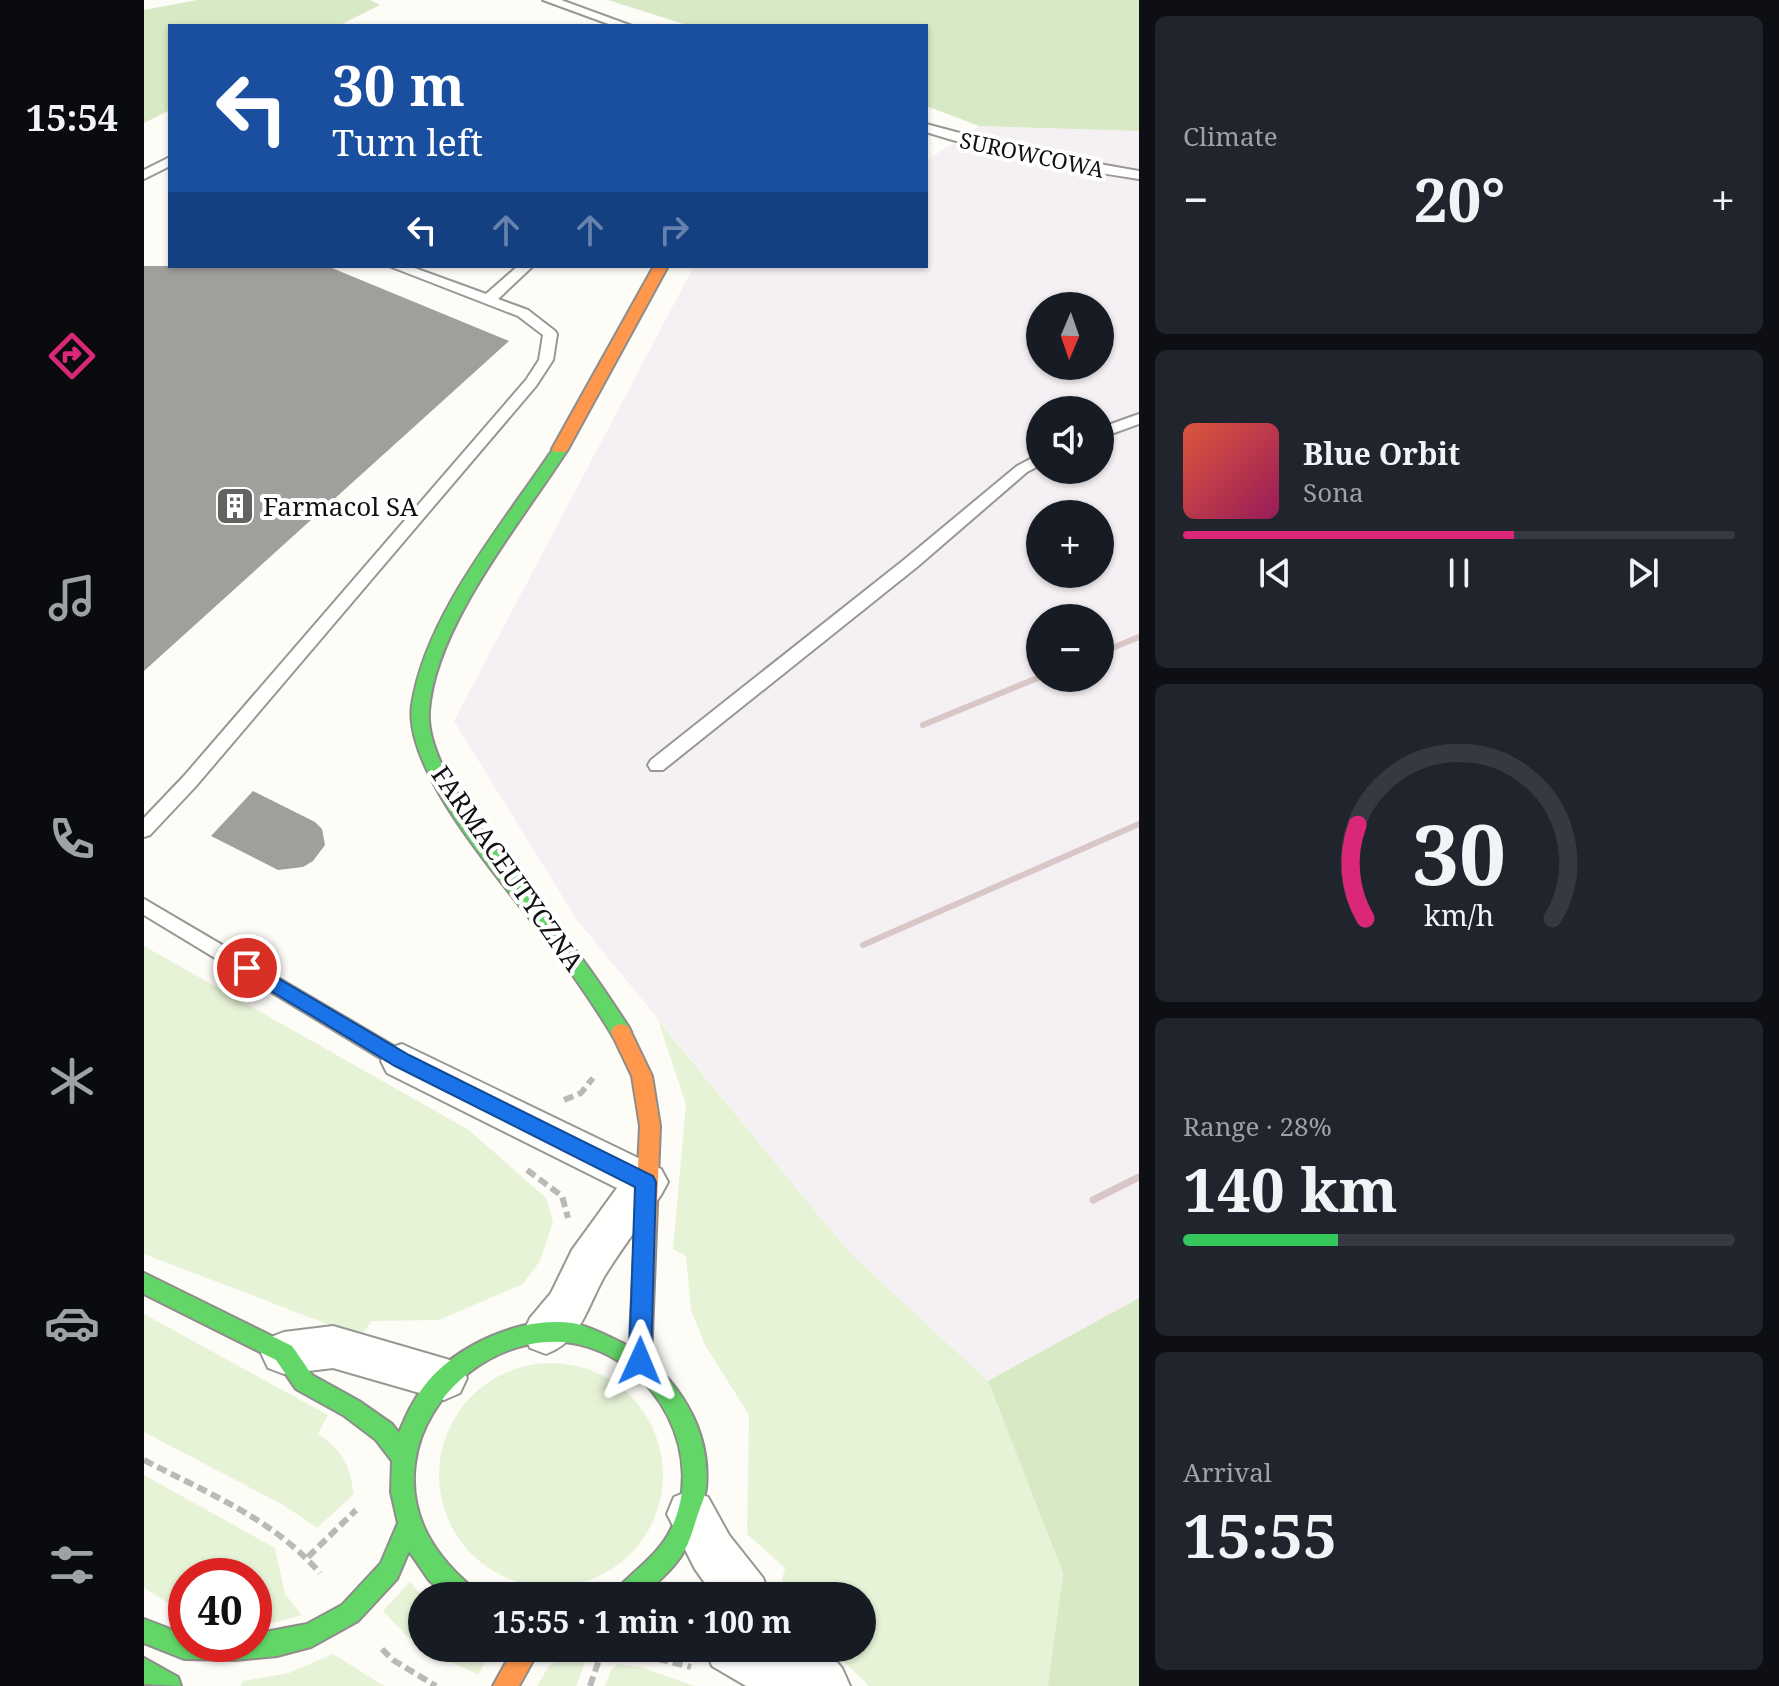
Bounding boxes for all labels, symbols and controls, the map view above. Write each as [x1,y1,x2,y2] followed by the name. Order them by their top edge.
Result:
[332,46,465,122] text: 30 m
[200,56,304,160] icon: left
[26,93,118,142] text: 15:54
[332,118,483,167] text: Turn left
[1183,118,1278,154] text: Climate
[957,124,1107,184] street label: SUROWCOWA
[1414,158,1505,240] text: 20°
[1183,169,1208,229] text: −
[1710,169,1735,229] text: +
[400,208,444,252] icon: left
[484,208,528,252] icon: ahead
[568,208,612,252] icon: ahead
[652,208,696,252] icon: right
[1026,292,1114,380] north arrow
[1026,292,1114,692] map controls
[44,328,100,384] icon: directions
[1026,396,1114,484] button: sound
[1303,433,1460,474] text: Blue Orbit
[1303,474,1364,510] text: Sona
[214,485,256,527] building icon: Farmacol SA
[263,488,419,524] place label: Farmacol SA
[1026,500,1114,588] button: +
[1253,551,1297,595] icon: previous
[1437,551,1481,595] icon: pause
[1621,551,1665,595] icon: next
[44,570,100,626] icon: music
[1026,604,1114,692] button: −
[424,758,593,978] street label: FARMACEUTYCZNA
[1412,796,1506,909] text: 30
[44,811,100,867] icon: phone
[1424,895,1494,934] text: km/h
[213,934,281,1002] pin
[225,946,269,990] icon: arrive
[44,1053,100,1109] icon: climate
[1183,1108,1332,1144] text: Range · 28%
[1183,1148,1398,1230] text: 140 km
[44,1295,100,1351] icon: car
[598,1319,682,1403] position arrow
[1183,1454,1272,1490] text: Arrival
[1183,1494,1337,1576] text: 15:55
[44,1537,100,1593] icon: filters
[168,1558,272,1662] speed limit sign: 40
[493,1601,791,1642] text: 15:55 · 1 min · 100 m

